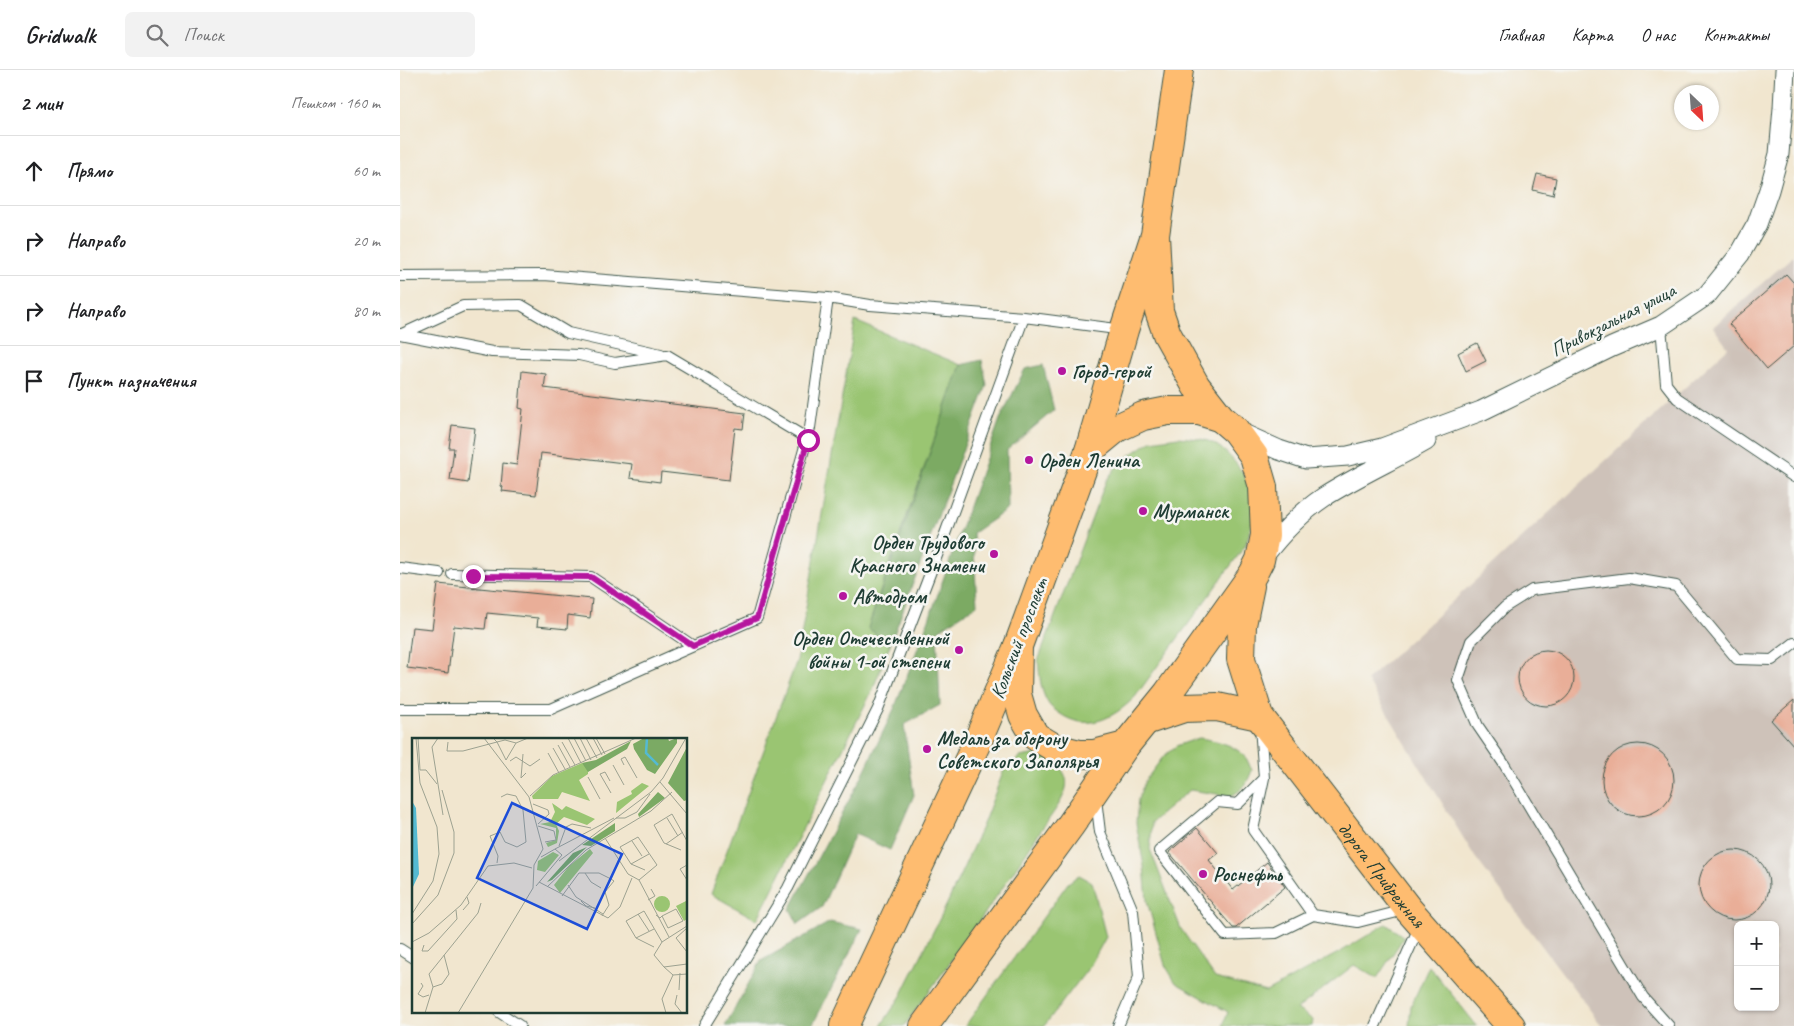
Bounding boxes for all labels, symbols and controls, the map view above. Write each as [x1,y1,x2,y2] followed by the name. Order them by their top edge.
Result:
[125,12,475,57] search box
[25,20,95,50] text: Gridwalk
[143,21,171,49] icon: search
[183,23,224,47] text: Поиск
[1499,24,1544,46] text: Главная
[1572,24,1613,46] text: Карта
[1641,24,1676,46] text: О нас
[1704,24,1769,46] text: Контакты
[1674,85,1719,130] north arrow
[20,90,63,116] text: 2 мин
[291,93,380,113] text: Пешком · 160 m
[20,157,48,185] icon: ahead
[67,159,112,183] text: Прямо
[353,161,380,181] text: 60 m
[20,227,48,255] icon: right
[67,229,125,253] text: Направо
[353,231,380,251] text: 20 m
[1546,277,1682,363] street label: Привокзальная улица
[20,297,48,325] icon: right
[67,299,125,323] text: Направо
[353,301,380,321] text: 80 m
[1072,359,1153,384] place label: Город-герой
[1056,365,1068,377] marker: Город-герой
[20,367,48,395] icon: arrive
[67,369,196,393] text: Пункт назначения
[797,429,820,452] route start
[1039,448,1141,473] place label: Орден Ленина
[1023,454,1035,466] marker: Орден Ленина
[1153,499,1230,524] place label: Мурманск
[1137,505,1149,517] marker: Мурманск
[849,530,986,578] place label: Орден Трудового Красного Знамени
[988,548,1000,560] marker: Орден Трудового Красного Знамени
[462,565,485,588] route end
[984,573,1054,702] street label: Кольский проспект
[853,584,927,609] place label: Автодром
[837,590,849,602] marker: Автодром
[792,626,951,674] place label: Орден Отечественной войны 1-ой степени
[953,644,965,656] marker: Орден Отечественной войны 1-ой степени
[937,726,1100,774] place label: Медаль за оборону Советского Заполярья
[412,738,688,1014] inset map
[921,743,933,755] marker: Медаль за оборону Советского Заполярья
[1333,816,1431,933] street label: дорога Прибрежная
[1213,862,1284,887] place label: Роснефть
[1197,868,1209,880] marker: Роснефть
[1734,921,1779,1011] map controls
[1734,921,1779,966] button: +
[1734,966,1779,1011] button: −

